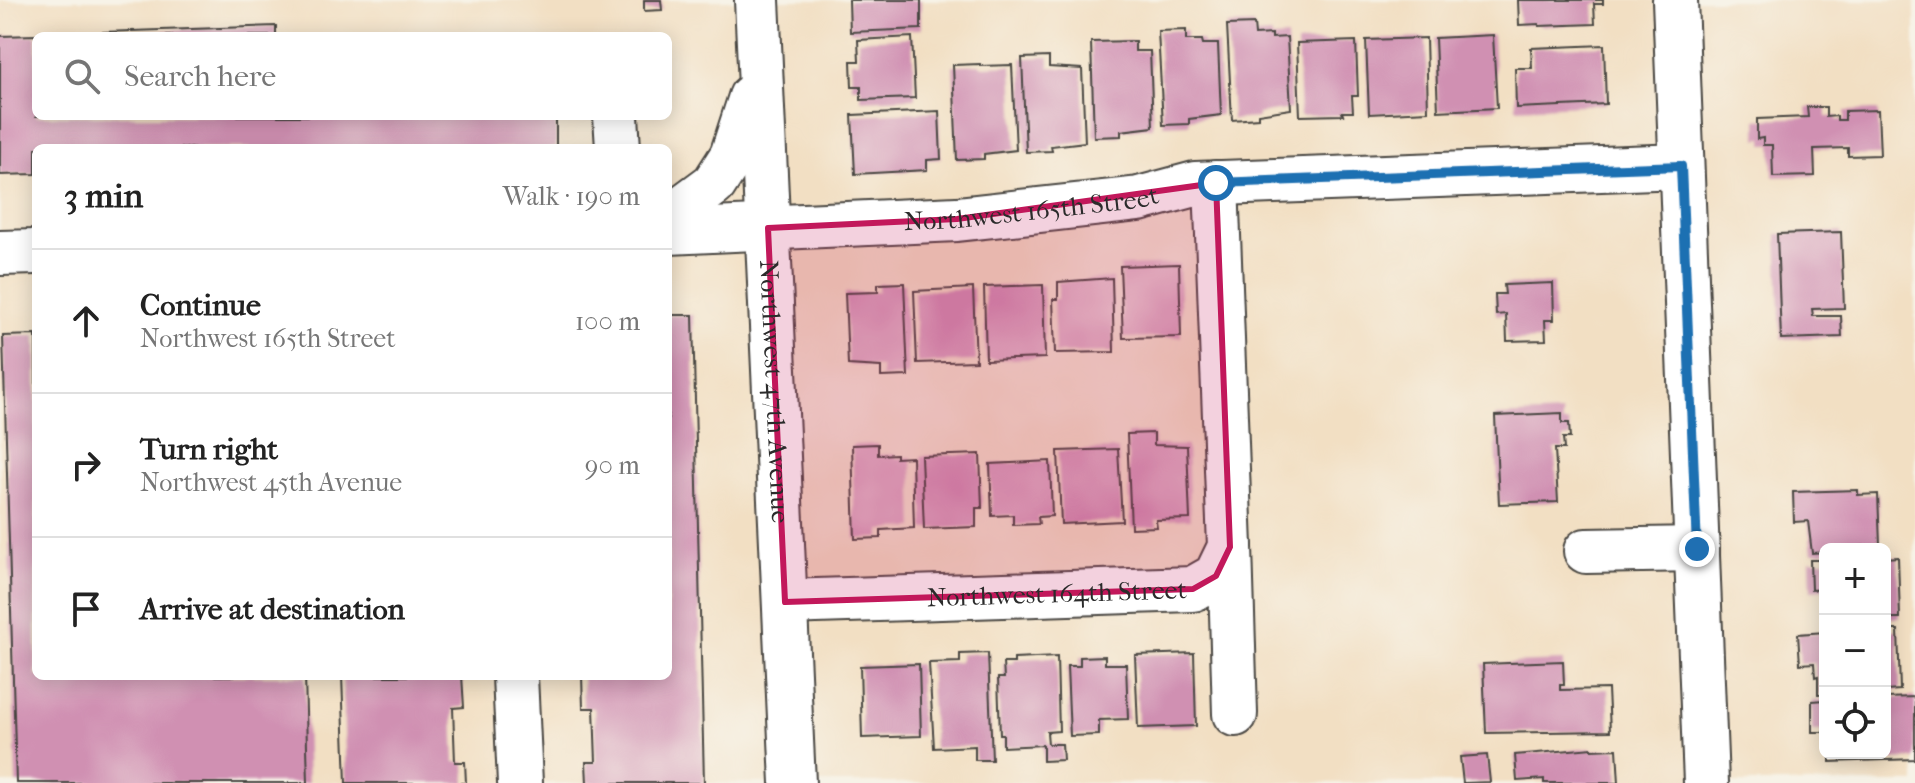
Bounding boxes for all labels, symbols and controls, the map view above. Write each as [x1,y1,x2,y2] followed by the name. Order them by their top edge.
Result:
[32,32,672,120] search box
[60,54,104,98] icon: search
[124,59,276,94] text: Search here
[1198,165,1234,201] route start
[64,176,143,216] text: 3 min
[903,179,1163,237] street label: Northwest 165th Street
[503,181,640,212] text: Walk · 190 m
[753,259,796,524] street label: Northwest 47th Avenue
[140,288,261,323] text: Continue
[64,299,108,343] icon: ahead
[575,306,640,337] text: 100 m
[140,323,396,354] text: Northwest 165th Street
[140,432,278,467] text: Turn right
[64,443,108,487] icon: right
[585,450,640,481] text: 90 m
[140,467,402,498] text: Northwest 45th Avenue
[1679,531,1715,567] route end
[1819,543,1891,759] map controls
[1819,543,1891,615] button: +
[927,574,1188,613] street label: Northwest 164th Street
[64,587,108,631] icon: arrive
[140,592,405,627] text: Arrive at destination
[1819,615,1891,687] button: −
[1819,687,1891,759] button: locate

